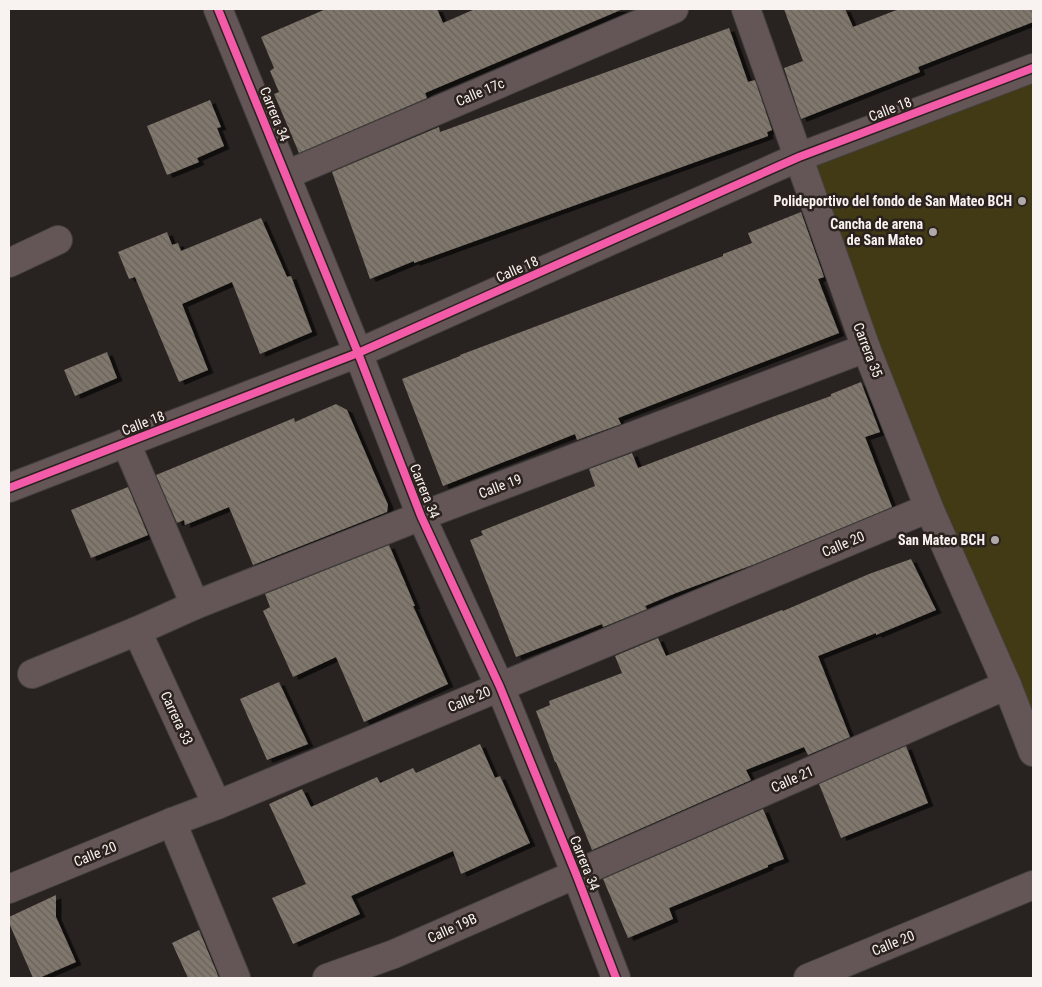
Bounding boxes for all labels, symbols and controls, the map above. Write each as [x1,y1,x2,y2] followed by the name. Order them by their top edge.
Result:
[453,75,507,109] street label: Calle 17c
[257,84,293,144] street label: Carrera 34
[866,93,914,124] street label: Calle 18
[773,193,1012,209] place label: Polideportivo del fondo de San Mateo BCH
[1016,195,1028,207] marker: Polideportivo del fondo de San Mateo BCH
[830,216,923,248] place label: Cancha de arena de San Mateo
[927,226,939,238] marker: Cancha de arena de San Mateo
[493,253,541,285] street label: Calle 18
[850,320,886,380] street label: Carrera 35
[119,407,167,438] street label: Calle 18
[407,461,443,521] street label: Carrera 34
[476,471,524,501] street label: Calle 19
[819,528,867,560] street label: Calle 20
[898,532,985,548] place label: San Mateo BCH
[989,534,1001,546] marker: San Mateo BCH
[445,683,493,715] street label: Calle 20
[158,689,196,747] street label: Carrera 33
[768,763,816,795] street label: Calle 21
[567,833,603,893] street label: Carrera 34
[71,838,119,870] street label: Calle 20
[425,910,479,946] street label: Calle 19B
[869,927,917,959] street label: Calle 20

